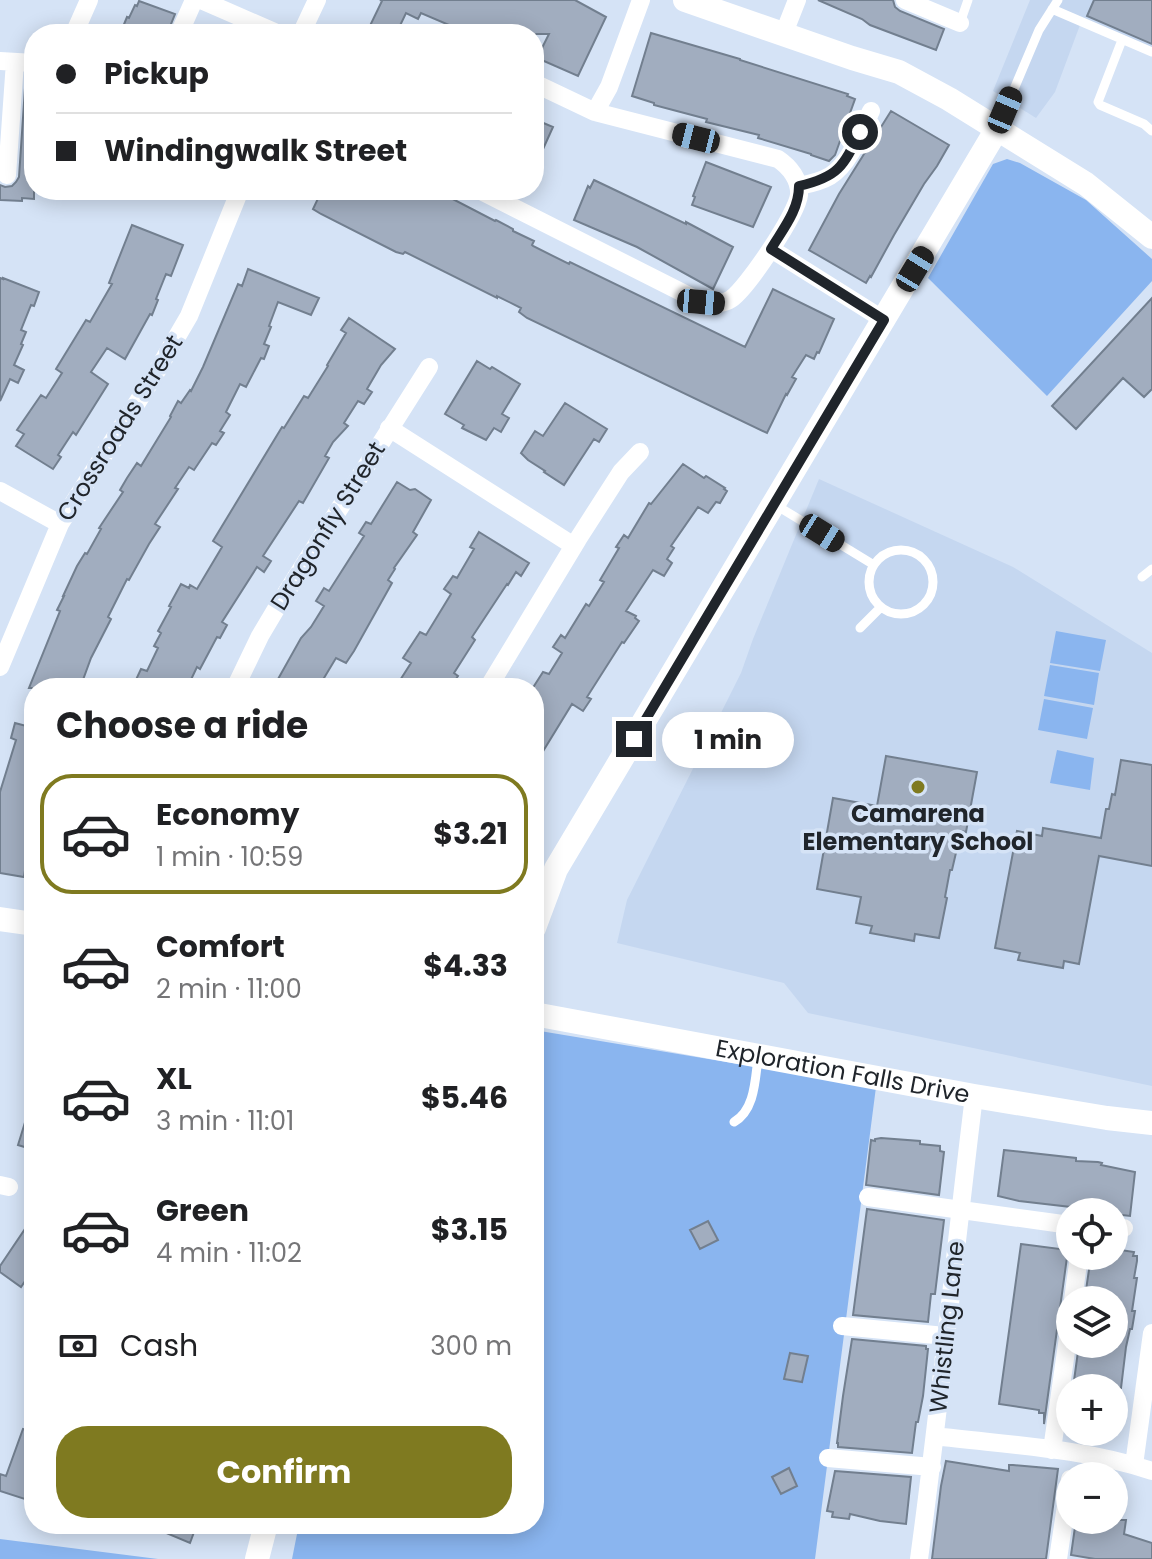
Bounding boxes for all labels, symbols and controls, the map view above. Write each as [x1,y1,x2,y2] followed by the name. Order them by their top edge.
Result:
[104,52,209,95] text: Pickup
[985,83,1025,137] car
[842,114,878,150] route start
[670,121,722,155] car
[104,129,407,172] text: Windingwalk Street
[892,242,938,296] car
[676,288,726,316] car
[49,328,190,527] street label: Crossroads Street
[262,435,393,616] street label: Dragonfly Street
[795,510,849,556] car
[56,700,308,751] text: Choose a ride
[662,711,794,767] callout: 1 min
[616,721,652,757] route end
[694,722,762,758] text: 1 min
[909,778,927,796] marker: Camarena Elementary School
[156,793,300,836] text: Economy
[803,797,1033,858] place label: Camarena Elementary School
[60,798,132,870] icon: car
[433,812,508,855] text: $3.21
[156,839,303,875] text: 1 min · 10:59
[156,925,285,968] text: Comfort
[60,930,132,1002] icon: car
[423,944,508,987] text: $4.33
[156,971,302,1007] text: 2 min · 11:00
[713,1031,972,1111] street label: Exploration Falls Drive
[156,1057,192,1100] text: XL
[60,1062,132,1134] icon: car
[421,1076,508,1119] text: $5.46
[156,1103,294,1139] text: 3 min · 11:01
[156,1189,249,1232] text: Green
[60,1194,132,1266] icon: car
[1056,1198,1128,1534] map controls
[1056,1198,1128,1270] button: locate
[431,1208,508,1251] text: $3.15
[156,1235,302,1271] text: 4 min · 11:02
[921,1239,972,1414] street label: Whistling Lane
[1056,1286,1128,1358] button: layers
[56,1324,100,1368] icon: cash
[120,1324,198,1367] text: Cash
[430,1328,512,1364] text: 300 m
[1056,1374,1128,1446] button: +
[56,1426,512,1518] button: Confirm
[1056,1462,1128,1534] button: −

